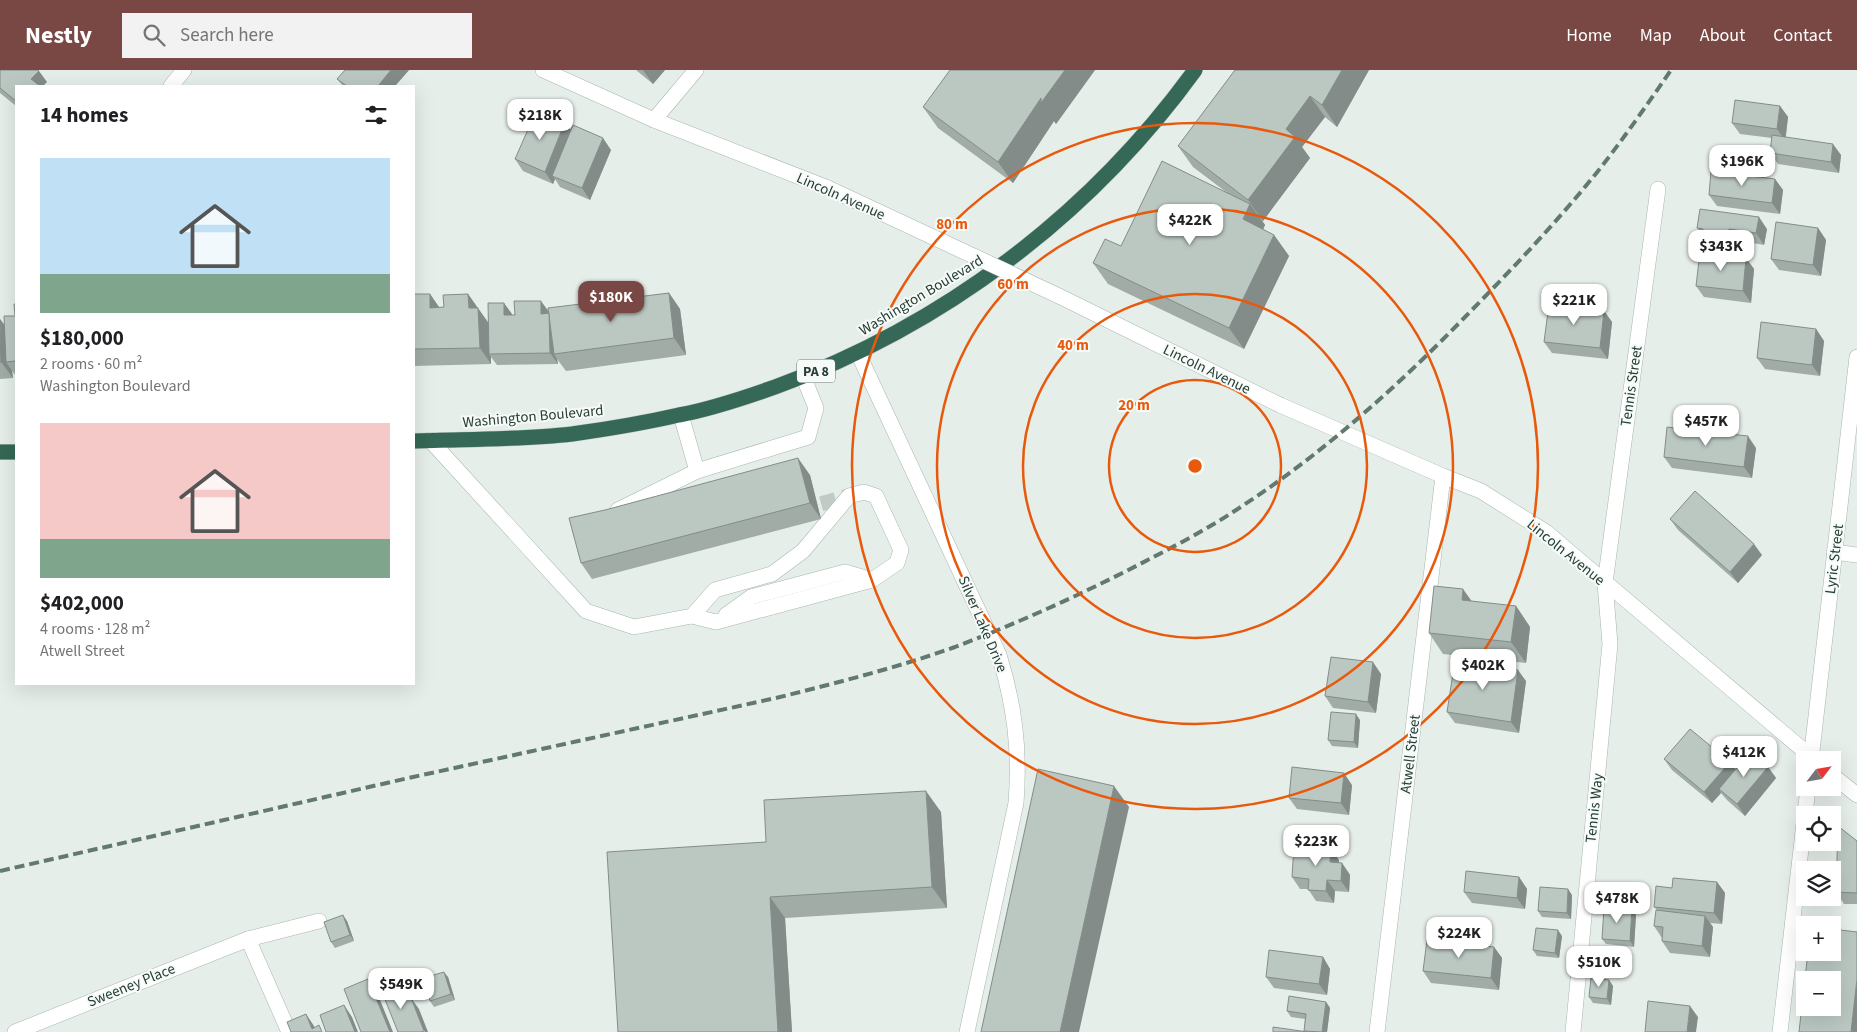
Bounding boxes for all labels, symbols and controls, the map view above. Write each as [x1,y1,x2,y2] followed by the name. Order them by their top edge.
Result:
[122,13,472,58] search box
[25,18,92,53] text: Nestly
[140,21,168,49] icon: search
[180,22,274,49] text: Search here
[1566,23,1612,48] text: Home
[1640,23,1672,48] text: Map
[1700,23,1745,48] text: About
[1773,23,1832,48] text: Contact
[505,98,575,141] pin: $218K
[40,100,128,130] text: 14 homes
[362,101,390,129] icon: filters
[518,104,562,126] text: $218K
[1707,144,1777,187] pin: $196K
[1720,150,1764,172] text: $196K
[793,168,889,225] street label: Lincoln Avenue
[170,191,260,281] icon: home
[1155,204,1225,246] pin: $422K
[1168,209,1212,231] text: $422K
[936,214,968,235] text: 80 m
[1686,230,1756,272] pin: $343K
[1699,235,1743,257] text: $343K
[855,250,987,341] street label: Washington Boulevard
[997,274,1029,295] text: 60 m
[576,280,646,323] pin: $180K
[1539,284,1609,326] pin: $221K
[589,286,633,308] text: $180K
[1552,289,1596,311] text: $221K
[40,323,124,353] text: $180,000
[1057,335,1089,356] text: 40 m
[1159,339,1254,400] street label: Lincoln Avenue
[1615,344,1648,428] street label: Tennis Street
[40,353,142,375] text: 2 rooms · 60 m²
[797,360,835,382] road number: PA 8
[40,375,191,397] text: Washington Boulevard
[1118,395,1150,416] text: 20 m
[462,400,604,433] street label: Washington Boulevard
[1671,404,1741,447] pin: $457K
[1684,410,1728,432] text: $457K
[170,456,260,546] icon: home
[1186,457,1204,475] centre of rings
[1522,514,1609,590] street label: Lincoln Avenue
[1820,523,1849,595] street label: Lyric Street
[953,573,1012,676] street label: Silver Lake Drive
[40,588,124,618] text: $402,000
[40,618,150,640] text: 4 rooms · 128 m²
[40,640,125,662] text: Atwell Street
[1448,648,1518,691] pin: $402K
[1461,654,1505,676] text: $402K
[1395,713,1426,795] street label: Atwell Street
[1709,736,1779,778] pin: $412K
[1722,741,1766,763] text: $412K
[1796,751,1841,796] north arrow
[1796,751,1841,1016] map controls
[1580,772,1609,844] street label: Tennis Way
[1796,806,1841,851] button: locate
[1281,824,1351,867] pin: $223K
[1294,830,1338,852] text: $223K
[1796,861,1841,906] button: layers
[1582,882,1652,924] pin: $478K
[1595,887,1639,909] text: $478K
[1424,916,1494,959] pin: $224K
[1796,916,1841,961] button: +
[1437,922,1481,944] text: $224K
[1564,946,1634,988] pin: $510K
[1577,951,1621,973] text: $510K
[84,958,178,1013] street label: Sweeney Place
[366,968,436,1010] pin: $549K
[1796,971,1841,1016] button: −
[379,973,423,995] text: $549K

